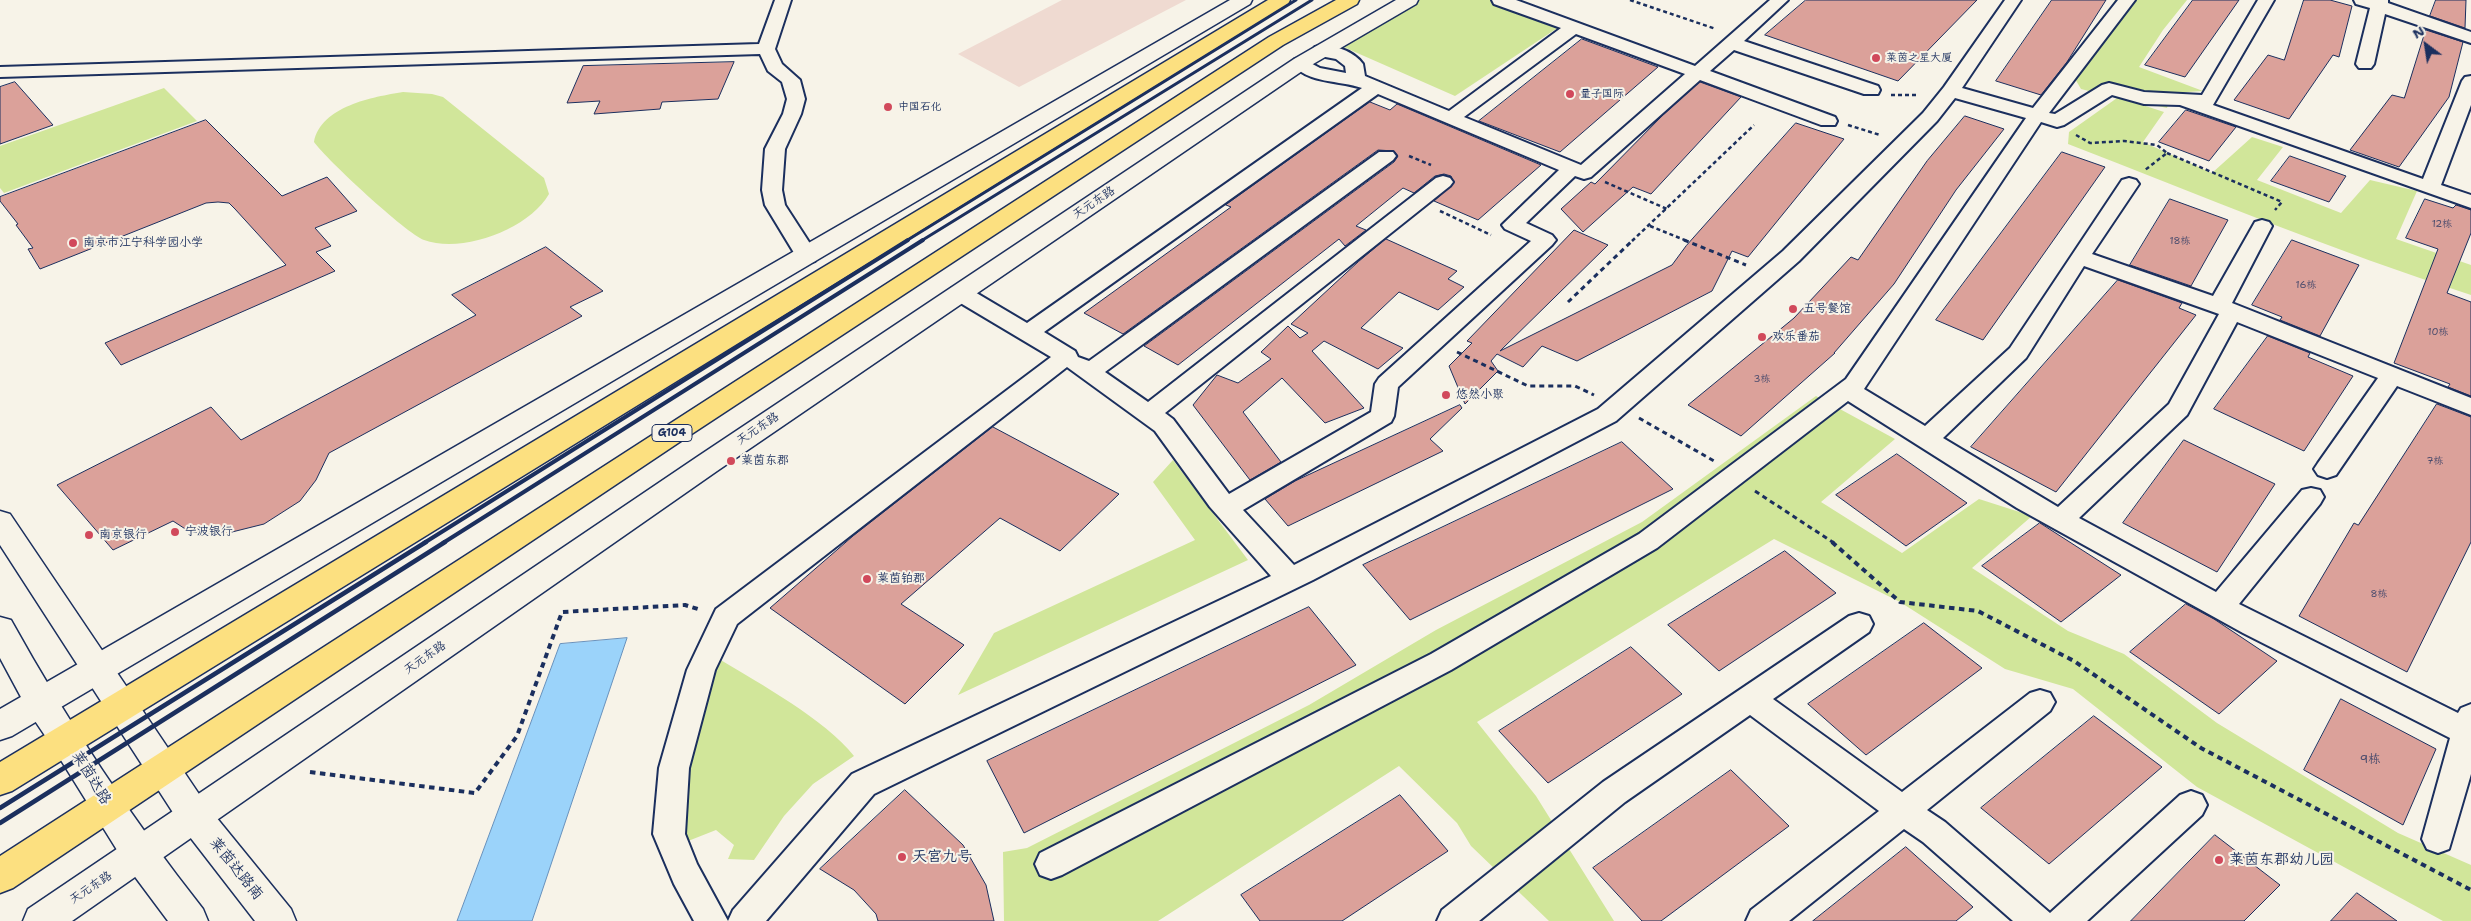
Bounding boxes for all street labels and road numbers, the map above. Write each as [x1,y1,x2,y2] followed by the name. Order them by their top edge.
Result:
[1070,184,1118,222] street label: 天元东路
[734,410,782,448] street label: 天元东路
[652,424,692,442] road number: G104
[401,638,449,678] street label: 天元东路
[67,748,115,808] street label: 莱茵达路
[205,834,267,904] street label: 莱茵达路南
[67,869,115,907] street label: 天元东路

